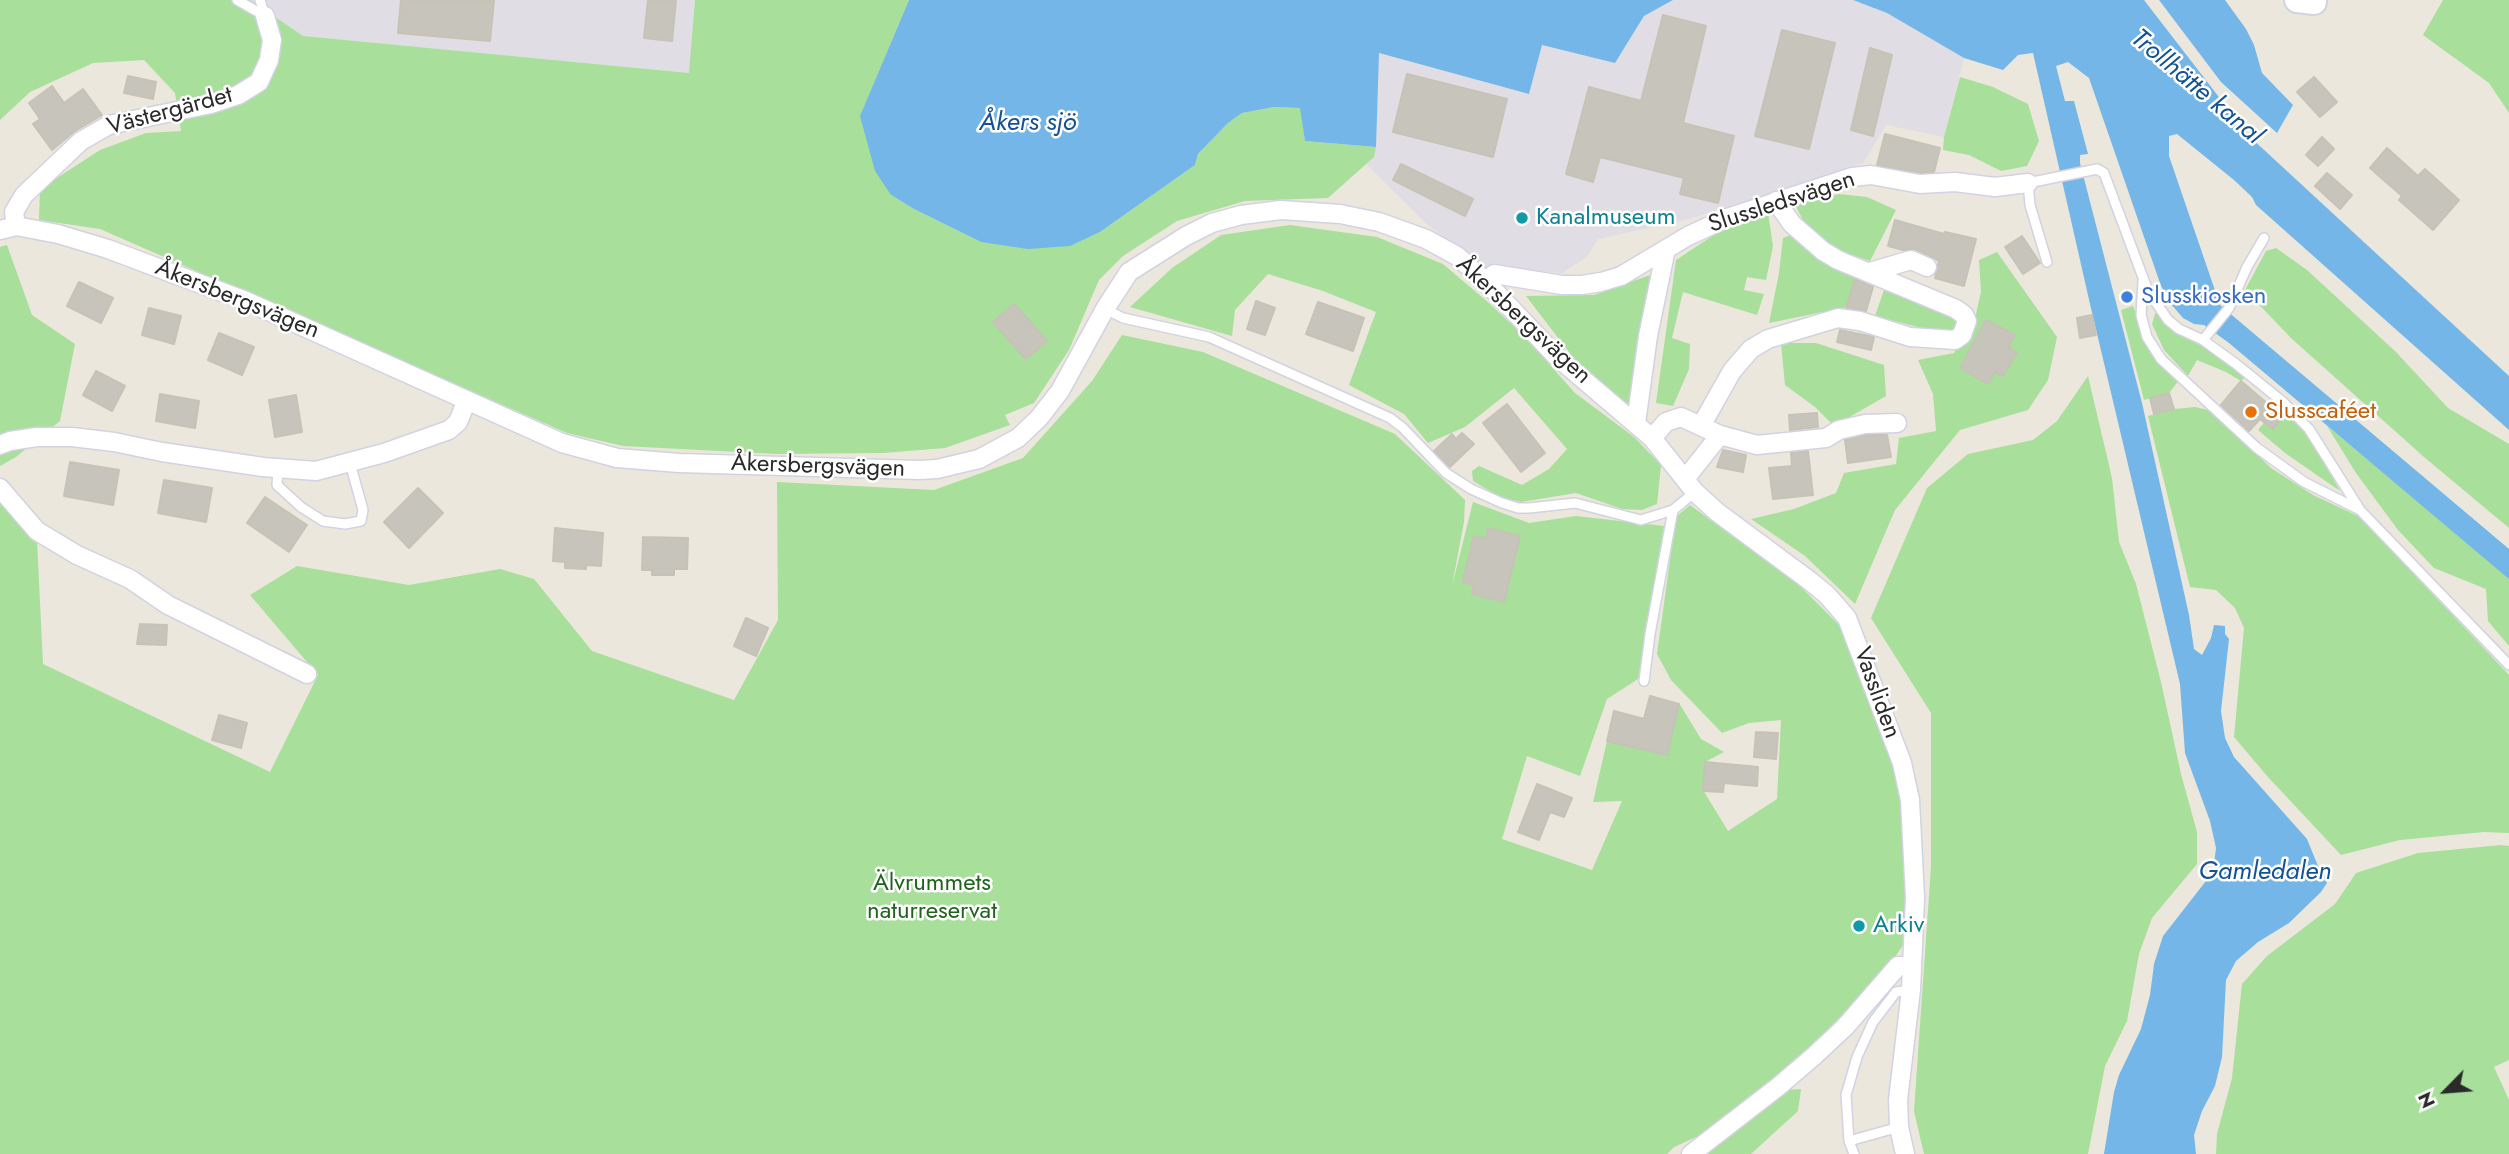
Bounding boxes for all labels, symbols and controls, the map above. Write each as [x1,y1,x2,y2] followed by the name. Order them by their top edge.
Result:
[2124,24,2268,152] water label: Trollhätte kanal
[104,81,236,143] street label: Västergärdet
[979,108,1077,140] water label: Åkers sjö
[1705,166,1859,240] street label: Slussledsvägen
[1536,204,1675,232] place label: Kanalmuseum
[1514,210,1530,226] marker: Kanalmuseum
[1449,251,1597,391] street label: Åkersbergsvägen
[151,254,323,346] street label: Åkersbergsvägen
[2141,283,2266,311] place label: Slusskiosken
[2119,289,2135,305] marker: Slusskiosken
[2265,398,2376,426] place label: Slusscaféet
[2243,404,2259,420] marker: Slusscaféet
[730,450,906,484] street label: Åkersbergsvägen
[1846,644,1906,742] street label: Vassliden
[2198,857,2332,889] water label: Gamledalen
[867,870,997,926] park label: Älvrummets naturreservat
[1873,912,1924,940] place label: Arkiv
[1851,918,1867,934] marker: Arkiv
[2411,1056,2481,1126] north arrow
[2411,1088,2442,1113] text: N

